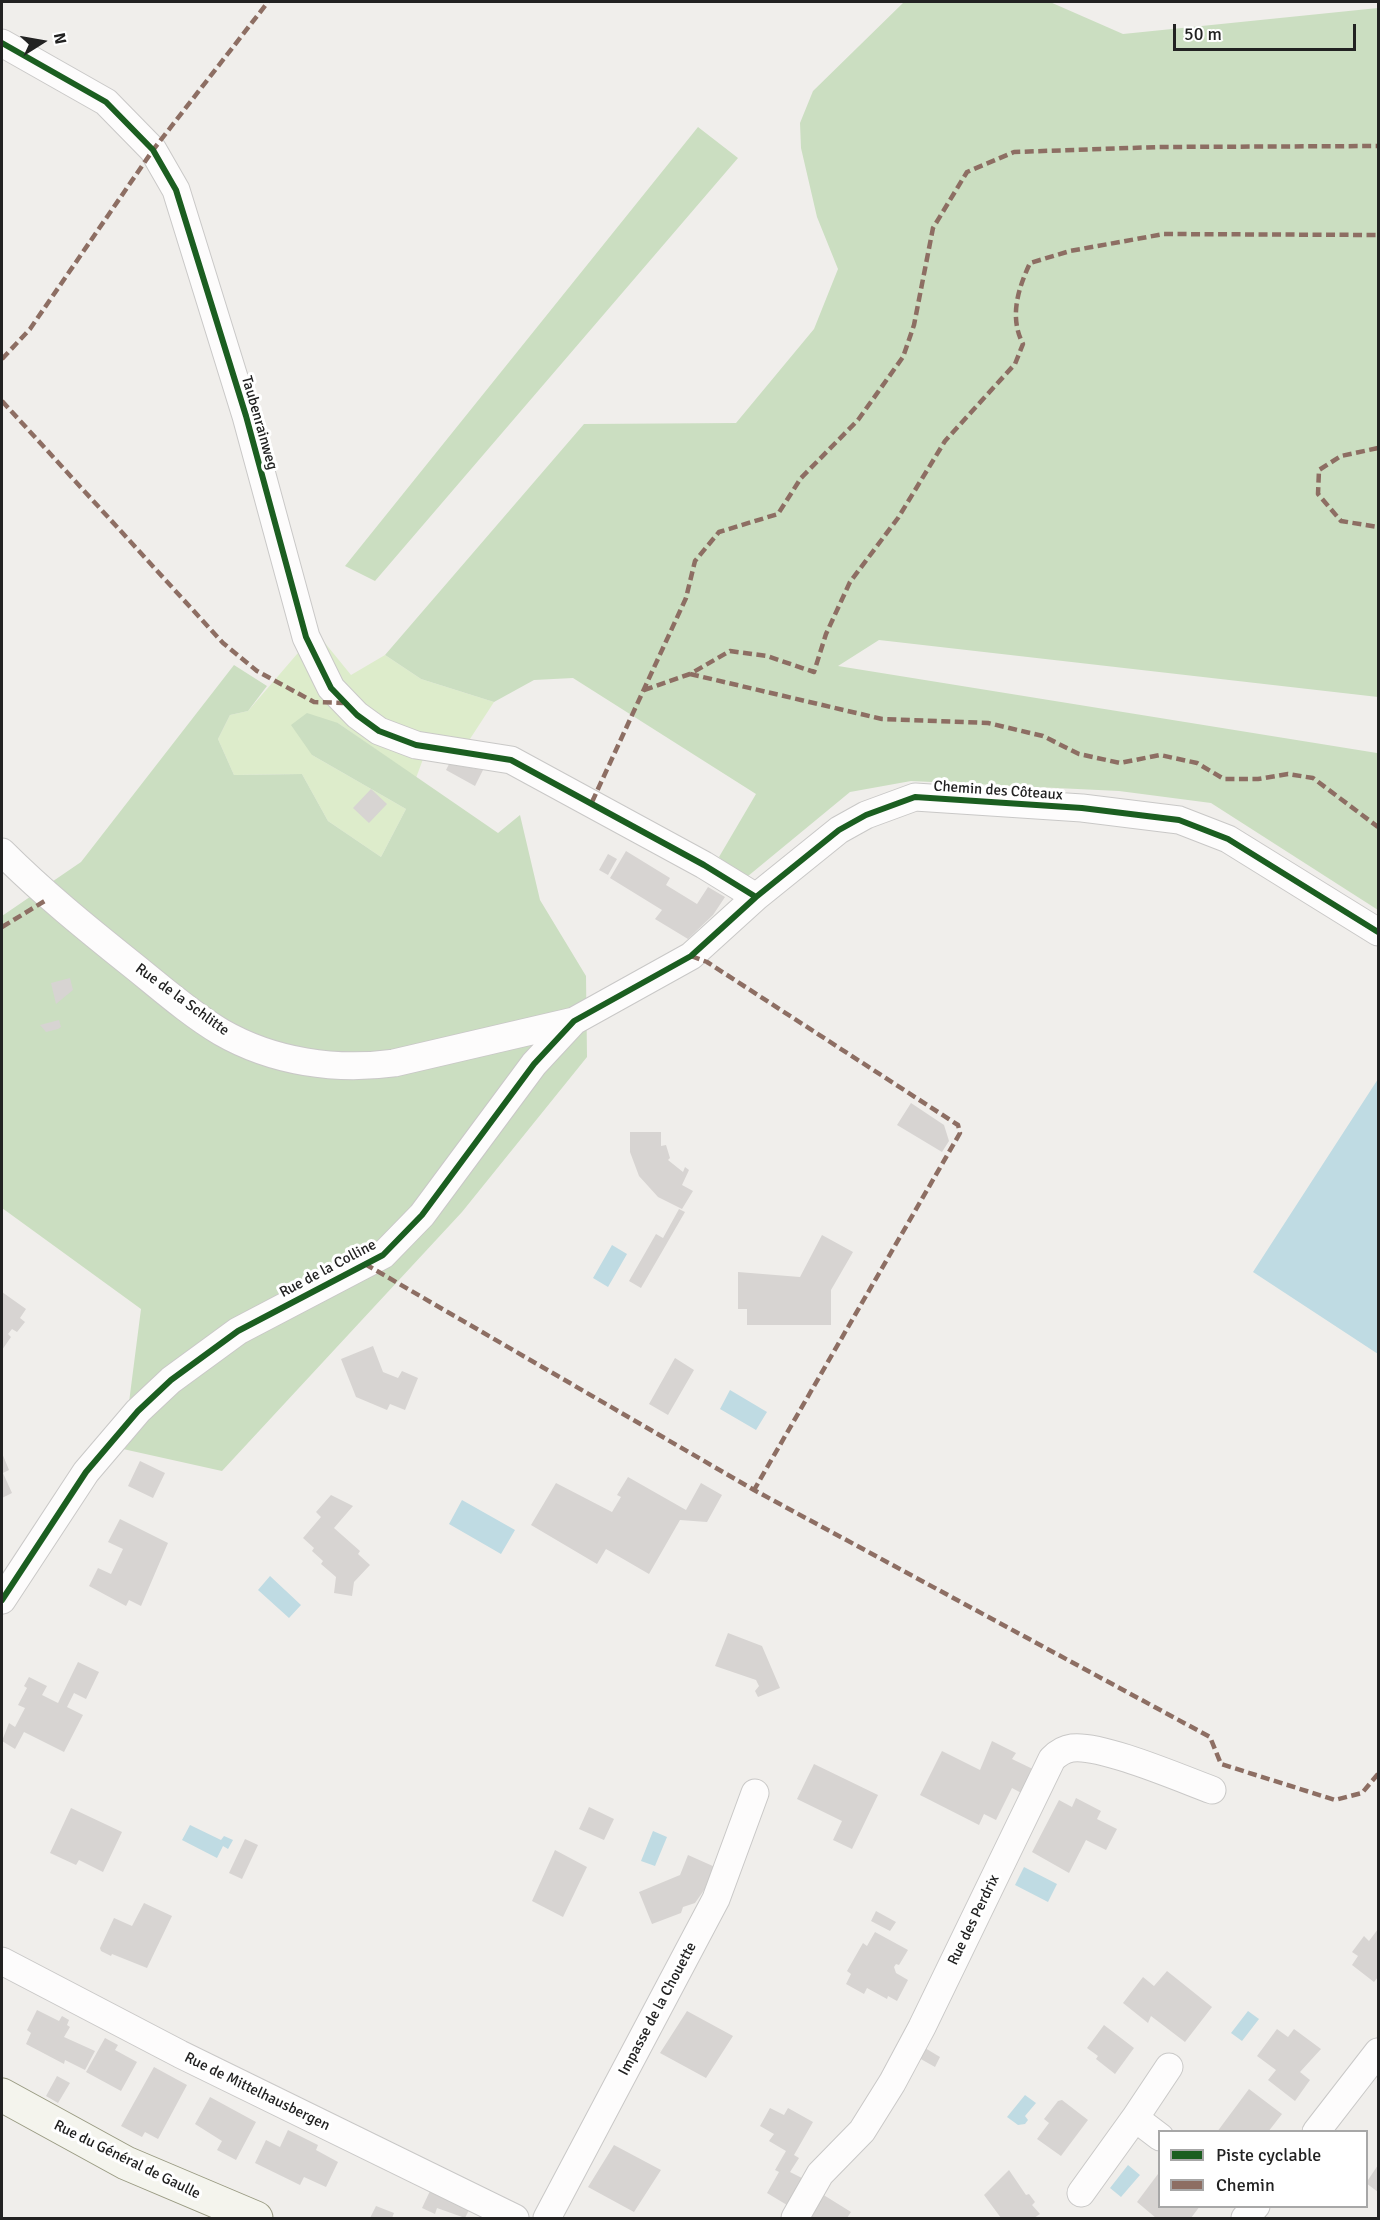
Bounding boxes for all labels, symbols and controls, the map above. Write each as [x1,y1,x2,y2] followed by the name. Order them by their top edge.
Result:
[12,12,72,72] north arrow
[1176,12,1359,50] scale bar
[1184,23,1222,45] text: 50 m
[49,31,71,46] text: N
[237,374,281,472] street label: Taubenrainweg
[933,778,1063,804] street label: Chemin des Côteaux
[132,960,232,1040] street label: Rue de la Schlitte
[277,1236,379,1302] street label: Rue de la Colline
[944,1872,1004,1968] street label: Rue des Perdrix
[615,1939,701,2079] street label: Impasse de la Chouette
[181,2049,333,2135] street label: Rue de Mittelhausbergen
[51,2117,203,2203] street label: Rue du Général de Gaulle
[1158,2130,1368,2208] legend
[1216,2144,1321,2166] text: Piste cyclable
[1216,2174,1275,2196] text: Chemin

